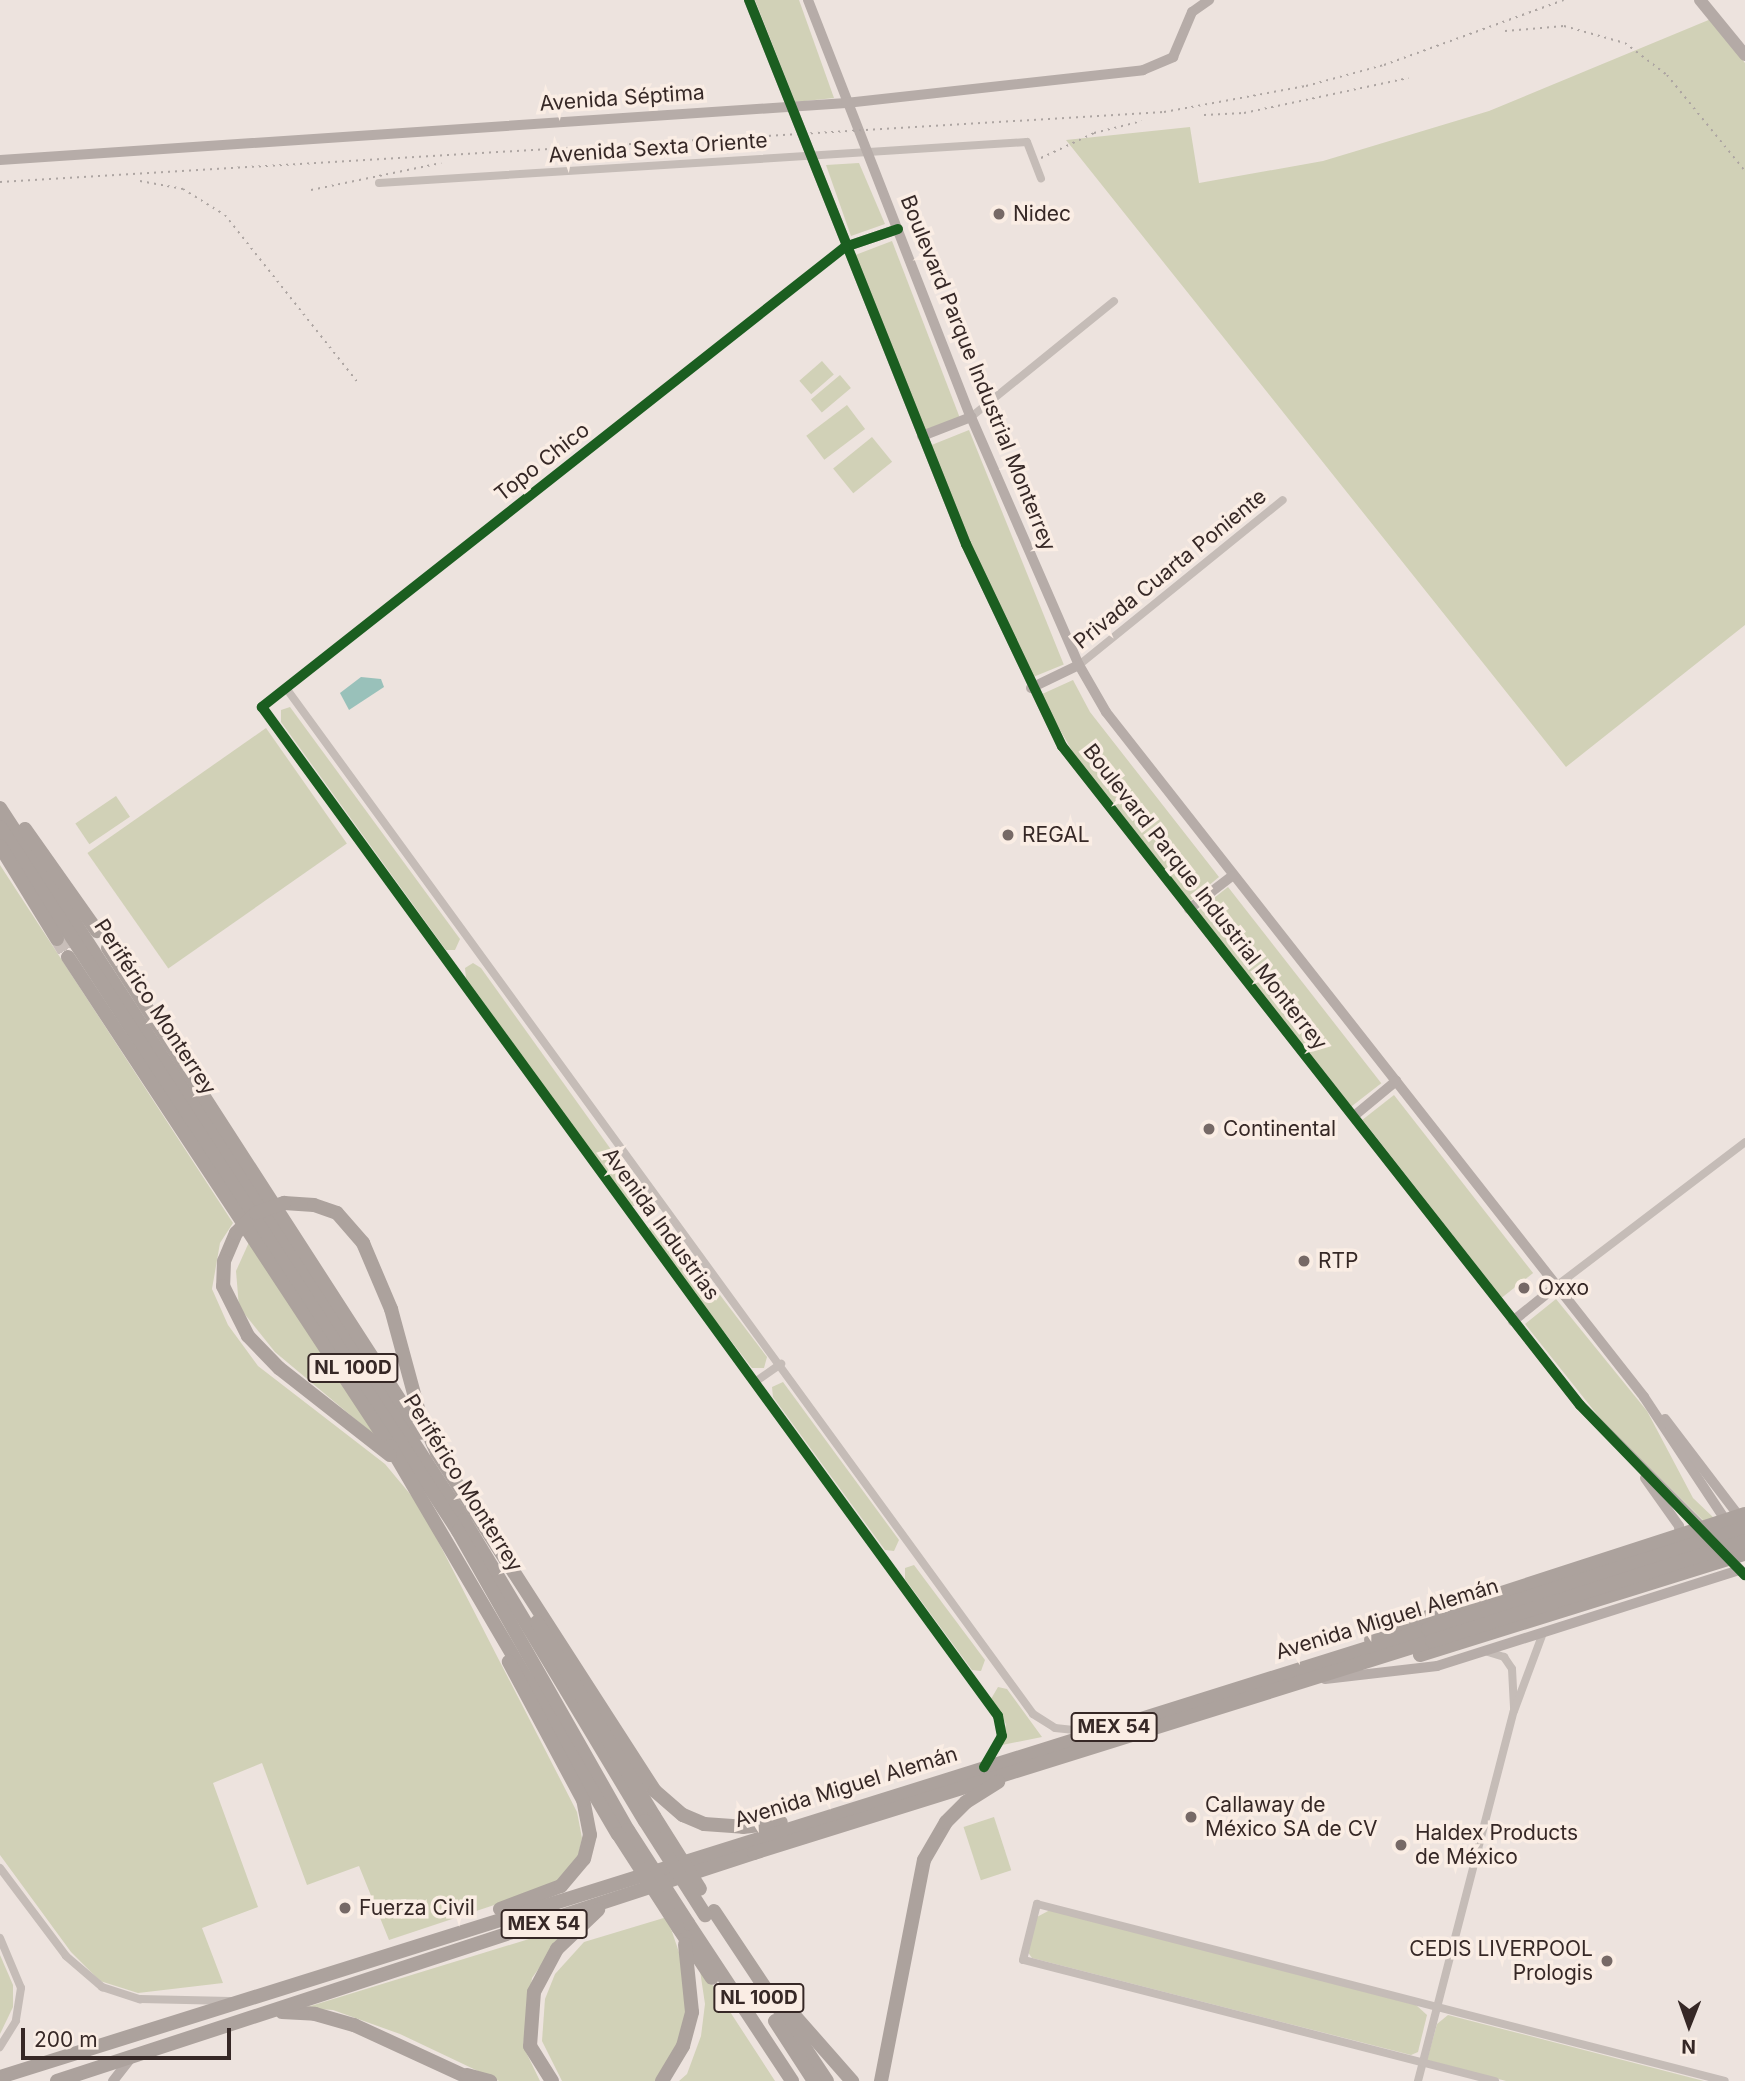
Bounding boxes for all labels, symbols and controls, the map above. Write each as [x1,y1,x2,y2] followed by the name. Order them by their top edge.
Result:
[539,80,705,116] street label: Avenida Séptima
[548,128,768,168] street label: Avenida Sexta Oriente
[895,191,1061,555] street label: Boulevard Parque Industrial Monterrey
[1013,201,1071,227] place label: Nidec
[991,206,1007,222] marker: Nidec
[490,417,594,507] street label: Topo Chico
[1069,484,1271,654] street label: Privada Cuarta Poniente
[1078,739,1332,1055] street label: Boulevard Parque Industrial Monterrey
[1022,822,1090,848] place label: REGAL
[1000,827,1016,843] marker: REGAL
[89,914,221,1100] street label: Periférico Monterrey
[1223,1116,1336,1142] place label: Continental
[1201,1121,1217,1137] marker: Continental
[597,1143,725,1305] street label: Avenida Industrias
[1318,1248,1358,1274] place label: RTP
[1296,1253,1312,1269] marker: RTP
[1538,1275,1589,1301] place label: Oxxo
[1516,1280,1532,1296] marker: Oxxo
[306,1352,400,1384] road number: NL 100D
[398,1390,528,1576] street label: Periférico Monterrey
[1273,1573,1501,1665] street label: Avenida Miguel Alemán
[1070,1712,1158,1742] road number: MEX 54
[732,1741,960,1833] street label: Avenida Miguel Alemán
[1205,1792,1377,1842] place label: Callaway de México SA de CV
[1183,1809,1199,1825] marker: Callaway de México SA de CV
[1415,1820,1578,1870] place label: Haldex Products de México
[1393,1837,1409,1853] marker: Haldex Products de México
[359,1895,475,1921] place label: Fuerza Civil
[337,1900,353,1916] marker: Fuerza Civil
[500,1908,588,1940] road number: MEX 54
[1409,1936,1593,1986] place label: CEDIS LIVERPOOL Prologis
[1599,1953,1615,1969] marker: CEDIS LIVERPOOL Prologis
[712,1982,806,2014] road number: NL 100D
[1654,1990,1724,2060] north arrow
[24,2014,234,2058] scale bar
[34,2027,98,2052] text: 200 m
[1681,2035,1696,2058] text: N

